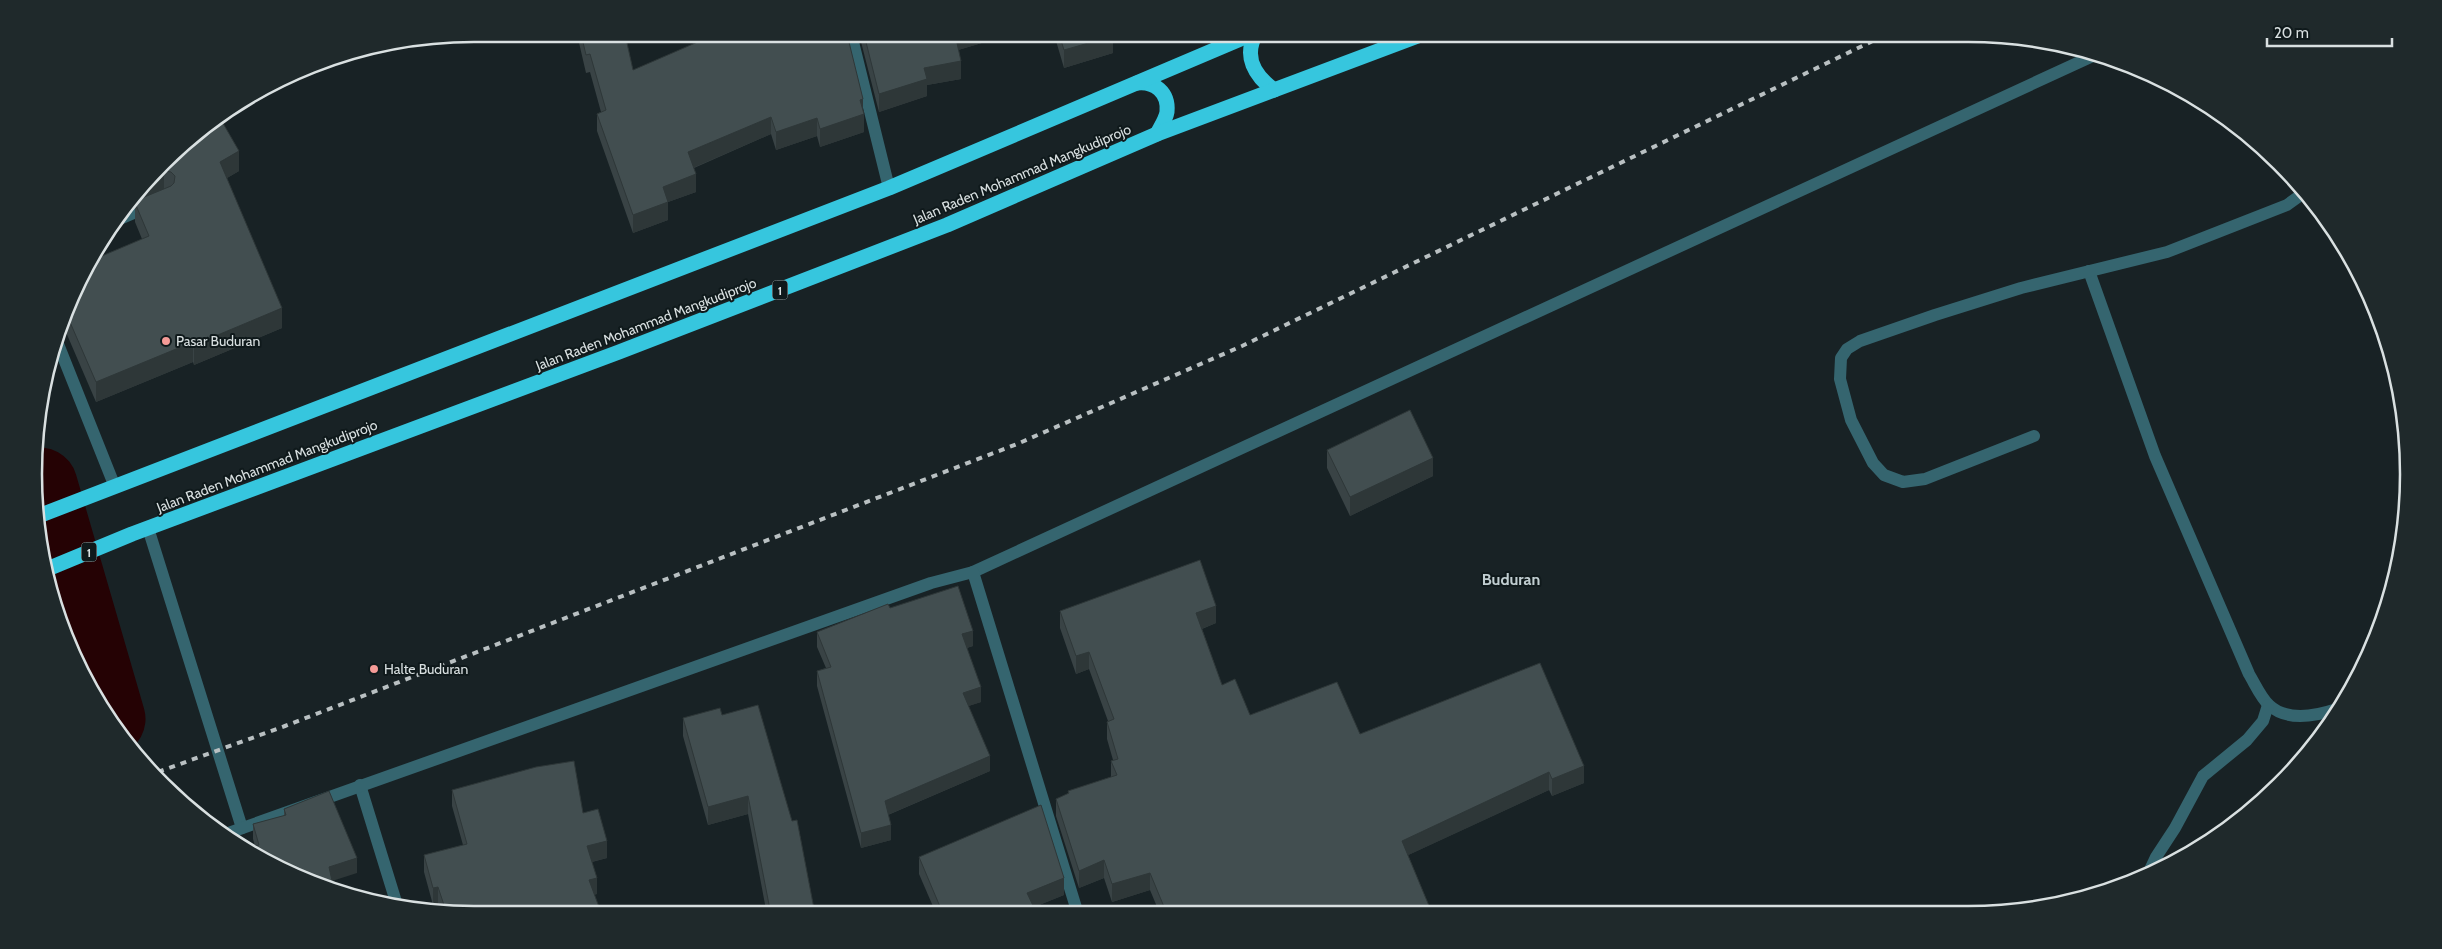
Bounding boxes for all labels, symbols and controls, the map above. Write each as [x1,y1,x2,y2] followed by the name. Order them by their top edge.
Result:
[2267,15,2392,47] scale bar
[2274,24,2309,42] text: 20 m
[909,120,1134,229] street label: Jalan Raden Mohammad Mangkudiprojo
[532,273,759,375] street label: Jalan Raden Mohammad Mangkudiprojo
[772,280,788,300] road number: 1
[176,332,260,350] place label: Pasar Buduran
[160,335,172,347] marker: Pasar Buduran
[153,415,380,517] street label: Jalan Raden Mohammad Mangkudiprojo
[82,542,96,562] road number: 1
[1482,570,1540,589] district label: Buduran
[384,660,468,678] place label: Halte Buduran
[368,663,380,675] marker: Halte Buduran

